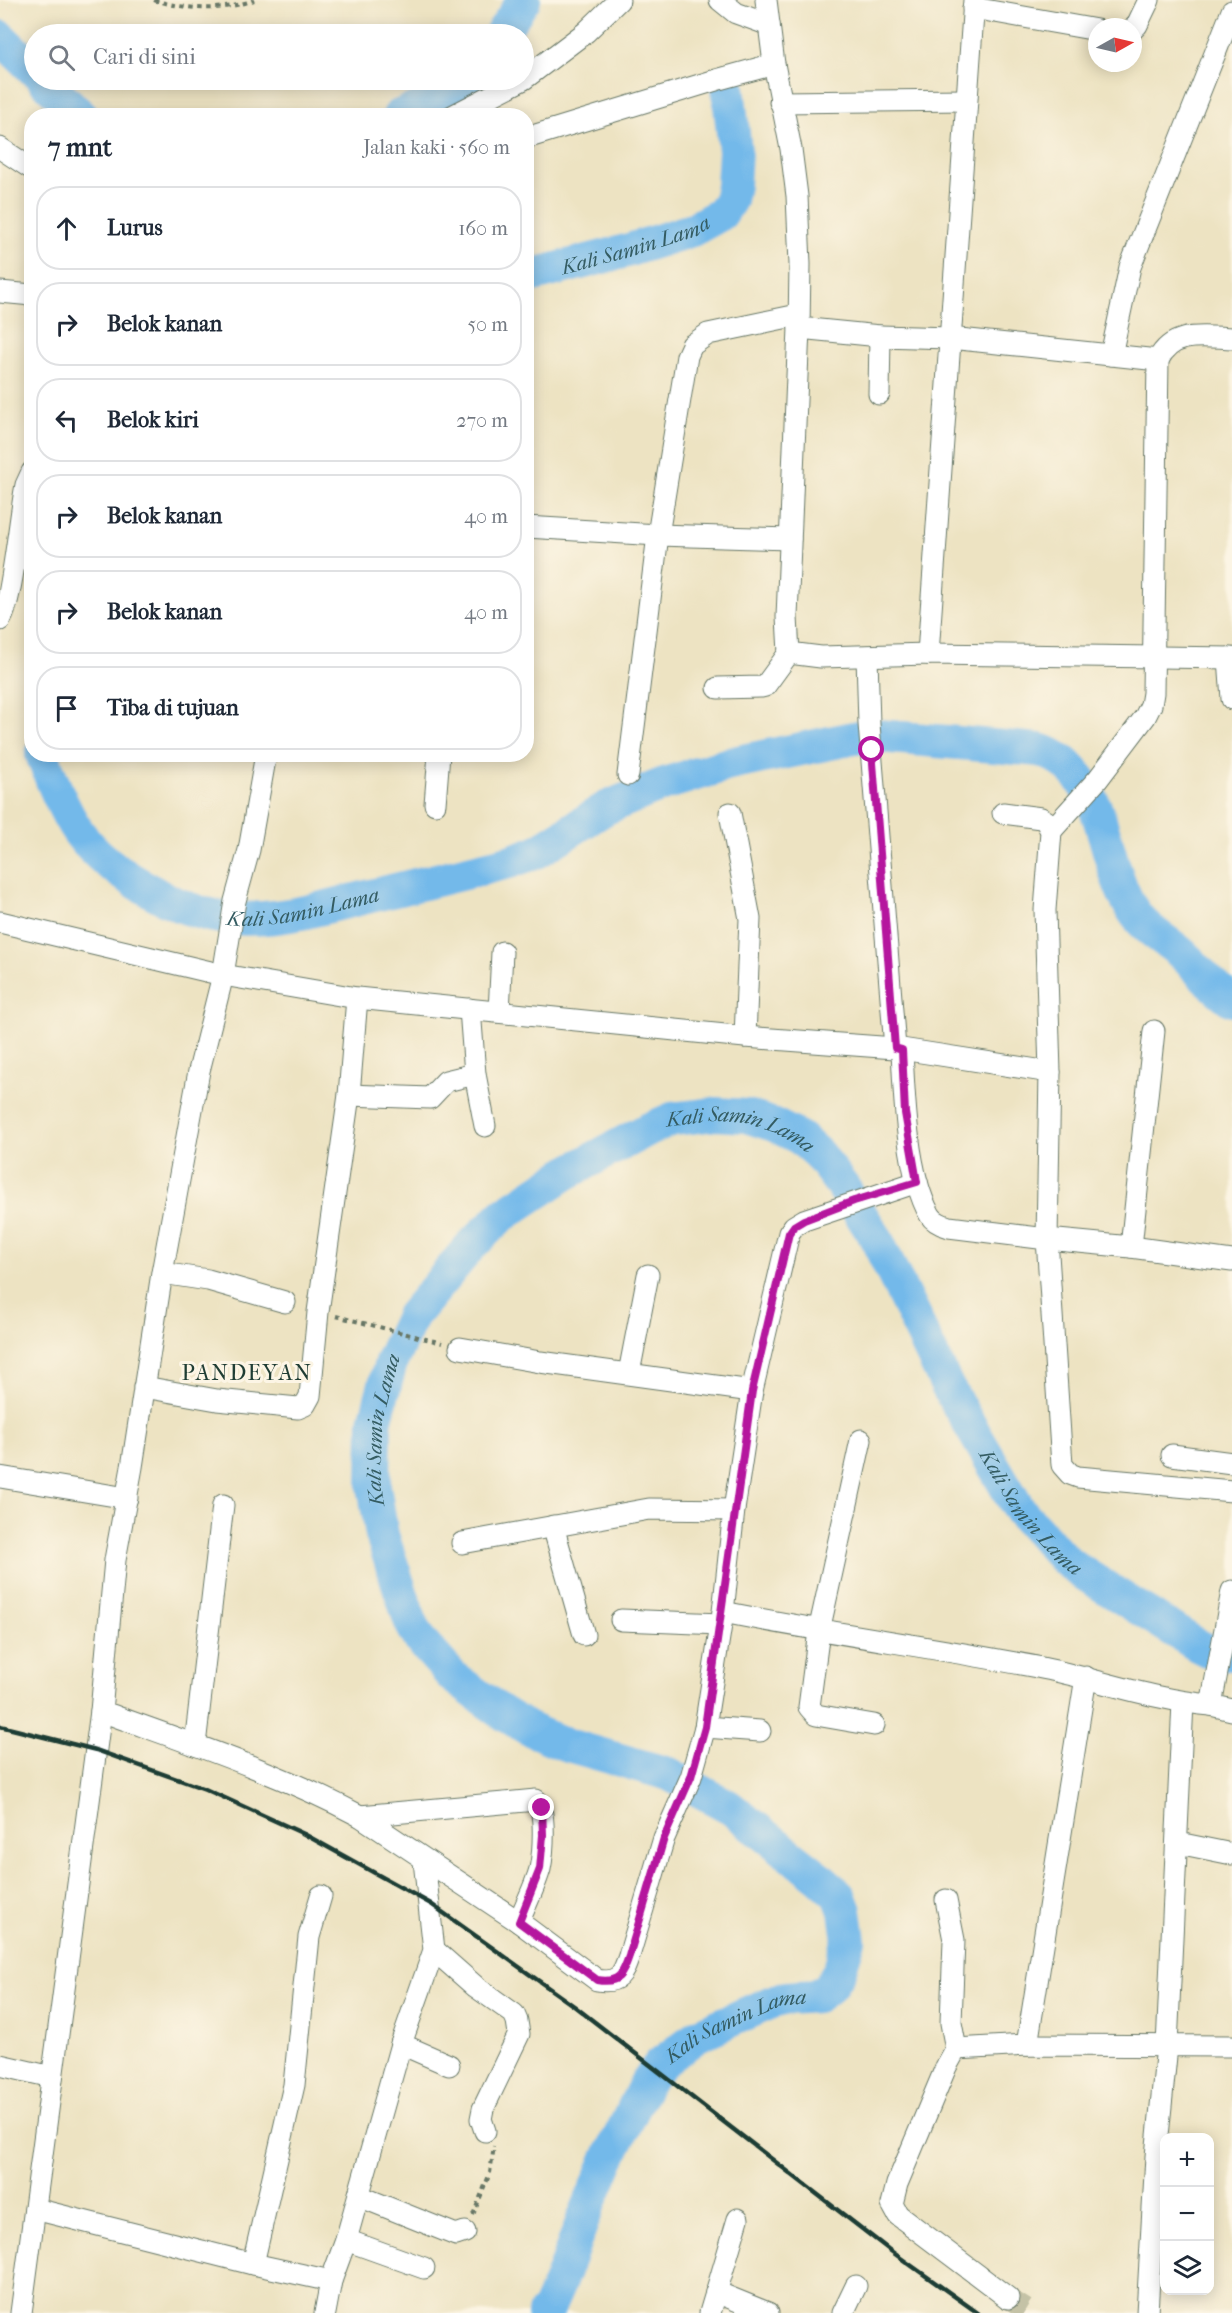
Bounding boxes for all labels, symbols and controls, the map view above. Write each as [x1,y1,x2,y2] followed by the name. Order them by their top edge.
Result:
[1088,18,1142,72] north arrow
[24,24,534,90] search box
[45,41,78,74] icon: search
[93,44,196,70] text: Cari di sini
[48,132,112,163] text: 7 mnt
[363,136,510,159] text: Jalan kaki · 560 m
[557,210,714,280] water label: Kali Samin Lama
[50,212,83,245] icon: ahead
[107,215,163,241] text: Lurus
[458,217,508,240] text: 160 m
[50,308,83,341] icon: right
[107,311,222,337] text: Belok kanan
[467,313,508,336] text: 50 m
[50,404,83,437] icon: left
[107,407,199,433] text: Belok kiri
[456,409,508,432] text: 270 m
[50,500,83,533] icon: right
[107,503,222,529] text: Belok kanan
[464,505,508,528] text: 40 m
[50,596,83,629] icon: right
[107,599,222,625] text: Belok kanan
[464,601,508,624] text: 40 m
[50,692,83,725] icon: arrive
[107,695,239,721] text: Tiba di tujuan
[858,736,884,762] route start
[224,882,382,931] water label: Kali Samin Lama
[663,1102,820,1158] water label: Kali Samin Lama
[362,1349,405,1510] water label: Kali Samin Lama
[182,1360,312,1386] district label: PANDEYAN
[973,1443,1087,1581] water label: Kali Samin Lama
[528,1794,554,1820] route end
[658,1985,807,2069] water label: Kali Samin Lama
[1160,2133,1214,2295] map controls
[1160,2133,1214,2187] button: +
[1160,2187,1214,2241] button: −
[1160,2241,1214,2295] button: layers

